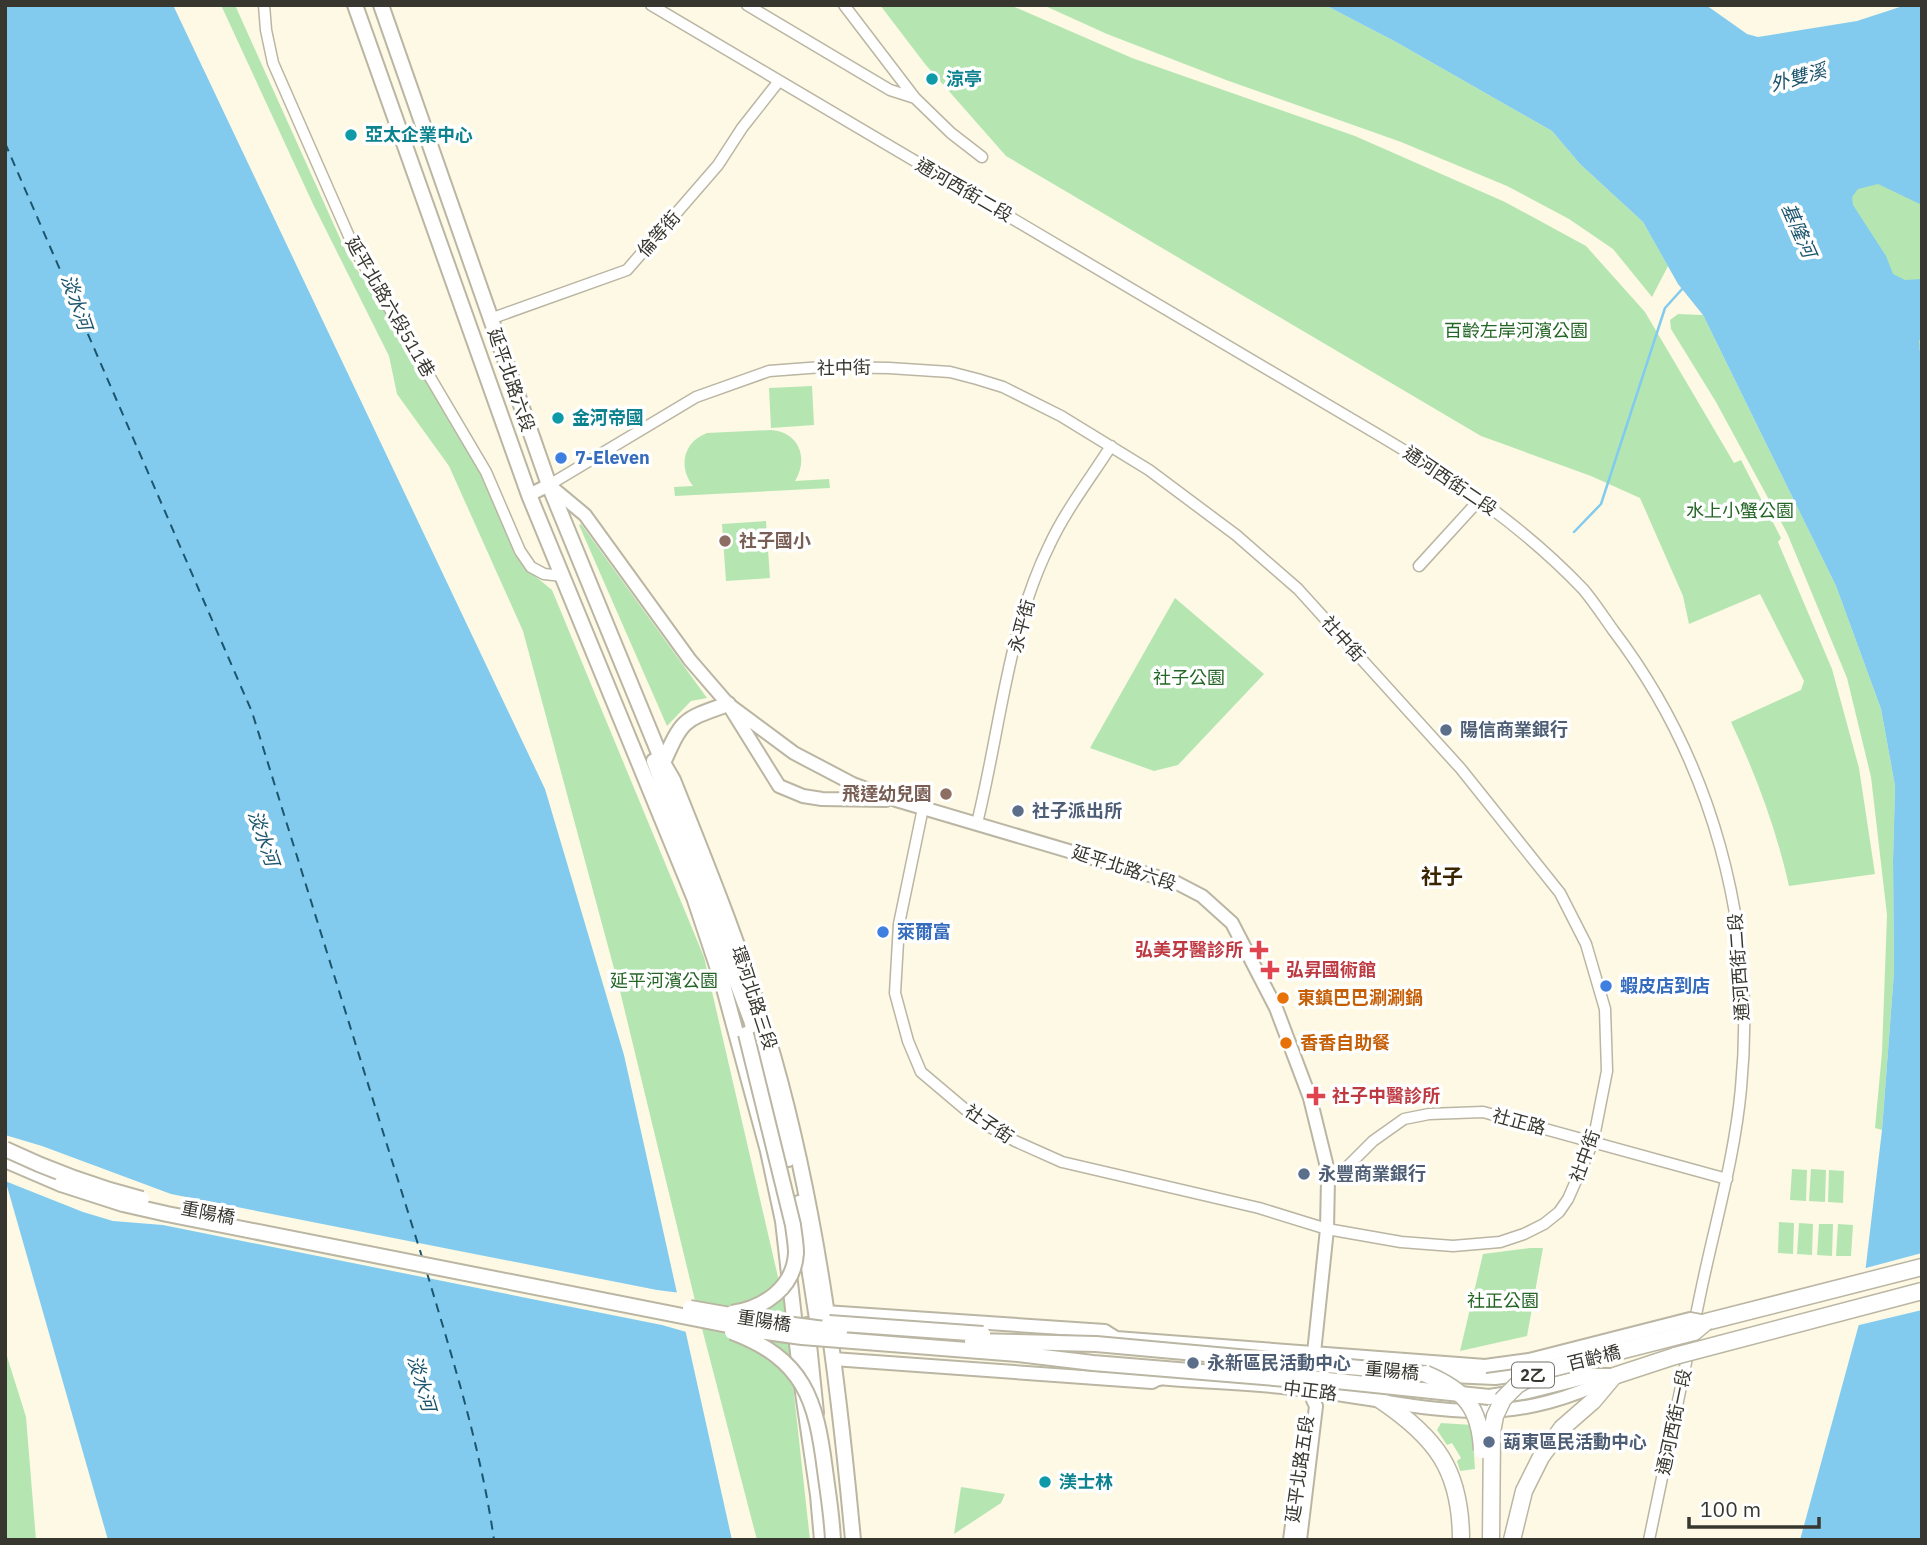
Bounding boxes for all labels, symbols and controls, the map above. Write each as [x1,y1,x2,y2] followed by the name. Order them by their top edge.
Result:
[1767,57,1832,96] water label: 外雙溪
[946,67,982,90] place label: 涼亭
[924,71,940,87] marker: 涼亭
[365,123,473,146] place label: 亞太企業中心
[343,127,359,143] marker: 亞太企業中心
[912,153,1017,227] street label: 通河西街二段
[1776,199,1823,265] water label: 基隆河
[632,206,685,262] street label: 倫等街
[341,232,440,381] street label: 延平北路六段511巷
[56,271,99,337] water label: 淡水河
[1444,319,1588,342] park label: 百齡左岸河濱公園
[483,325,540,435] street label: 延平北路六段
[817,356,871,379] street label: 社中街
[572,406,644,429] place label: 金河帝國
[550,410,566,426] marker: 金河帝國
[1399,441,1501,520] street label: 通河西街二段
[575,446,650,469] place label: 7-Eleven
[553,450,569,466] marker: 7-Eleven
[1686,499,1794,522] park label: 水上小蟹公園
[739,529,811,552] place label: 社子國小
[717,533,733,549] marker: 社子國小
[1003,597,1040,655] street label: 永平街
[1317,611,1370,666] street label: 社中街
[1153,666,1225,689] park label: 社子公園
[1460,718,1568,741] place label: 陽信商業銀行
[1438,722,1454,738] marker: 陽信商業銀行
[842,782,932,805] place label: 飛達幼兒園
[938,786,954,802] marker: 飛達幼兒園
[1032,799,1122,822] place label: 社子派出所
[1010,803,1026,819] marker: 社子派出所
[243,807,286,873] water label: 淡水河
[1069,840,1179,895] street label: 延平北路六段
[1421,862,1463,890] district label: 社子
[1723,912,1754,1022] street label: 通河西街二段
[897,920,951,943] place label: 萊爾富
[875,924,891,940] marker: 萊爾富
[1135,938,1243,961] place label: 弘美牙醫診所
[1249,940,1269,960] marker: 弘美牙醫診所
[727,943,782,1053] street label: 環河北路三段
[1286,958,1376,981] place label: 弘昇國術館
[1260,960,1280,980] marker: 弘昇國術館
[610,969,718,992] park label: 延平河濱公園
[1620,974,1710,997] place label: 蝦皮店到店
[1598,978,1614,994] marker: 蝦皮店到店
[1297,986,1423,1009] place label: 東鎮巴巴涮涮鍋
[1275,990,1291,1006] marker: 東鎮巴巴涮涮鍋
[1300,1031,1390,1054] place label: 香香自助餐
[1278,1035,1294,1051] marker: 香香自助餐
[1332,1084,1440,1107] place label: 社子中醫診所
[1306,1086,1326,1106] marker: 社子中醫診所
[960,1099,1018,1148] street label: 社子街
[1490,1103,1548,1140] street label: 社正路
[1564,1127,1605,1185] street label: 社中街
[1318,1162,1426,1185] place label: 永豐商業銀行
[1296,1166,1312,1182] marker: 永豐商業銀行
[179,1196,237,1229] street label: 重陽橋
[1467,1289,1539,1312] park label: 社正公園
[736,1305,793,1336] street label: 重陽橋
[1565,1340,1623,1375] street label: 百齡橋
[1207,1351,1351,1374] place label: 永新區民活動中心
[403,1352,442,1418] water label: 淡水河
[1185,1355,1201,1371] marker: 永新區民活動中心
[1364,1357,1420,1384] street label: 重陽橋
[1512,1362,1554,1387] road number: 2乙
[1651,1367,1696,1477] street label: 通河西街一段
[1282,1376,1338,1405] street label: 中正路
[1281,1414,1318,1524] street label: 延平北路五段
[1503,1430,1647,1453] place label: 葫東區民活動中心
[1481,1434,1497,1450] marker: 葫東區民活動中心
[1059,1470,1113,1493] place label: 渼士林
[1037,1474,1053,1490] marker: 渼士林
[1689,1486,1818,1530] scale bar
[1700,1495,1761,1523] text: 100 m

